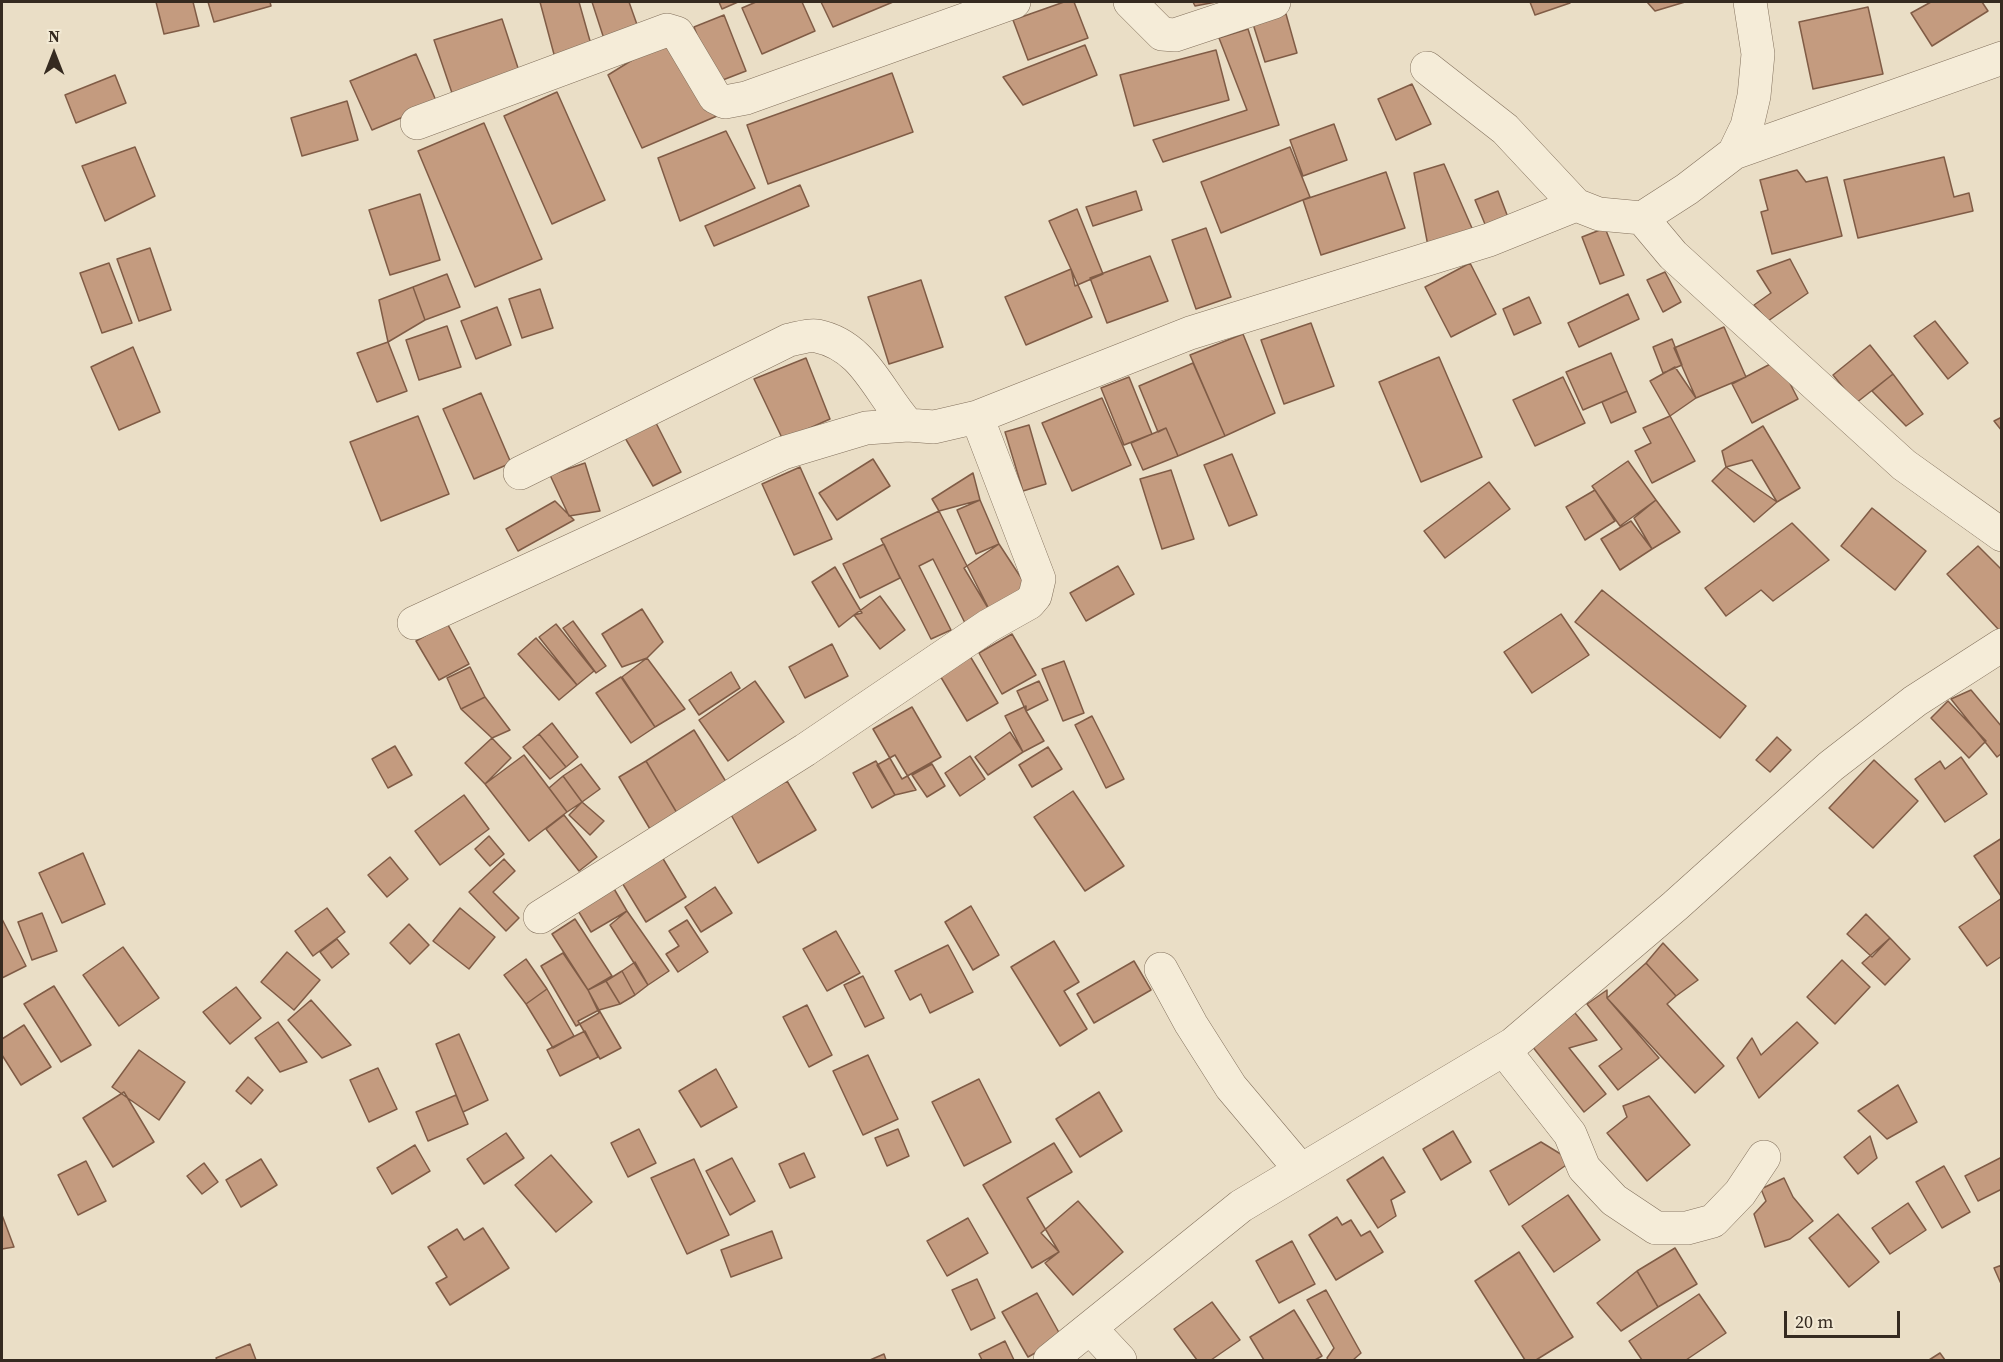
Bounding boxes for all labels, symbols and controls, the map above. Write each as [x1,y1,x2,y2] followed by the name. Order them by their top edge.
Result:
[24,24,84,84] north arrow
[48,25,60,47] text: N
[1787,1299,1902,1337] scale bar
[1795,1309,1833,1334] text: 20 m

